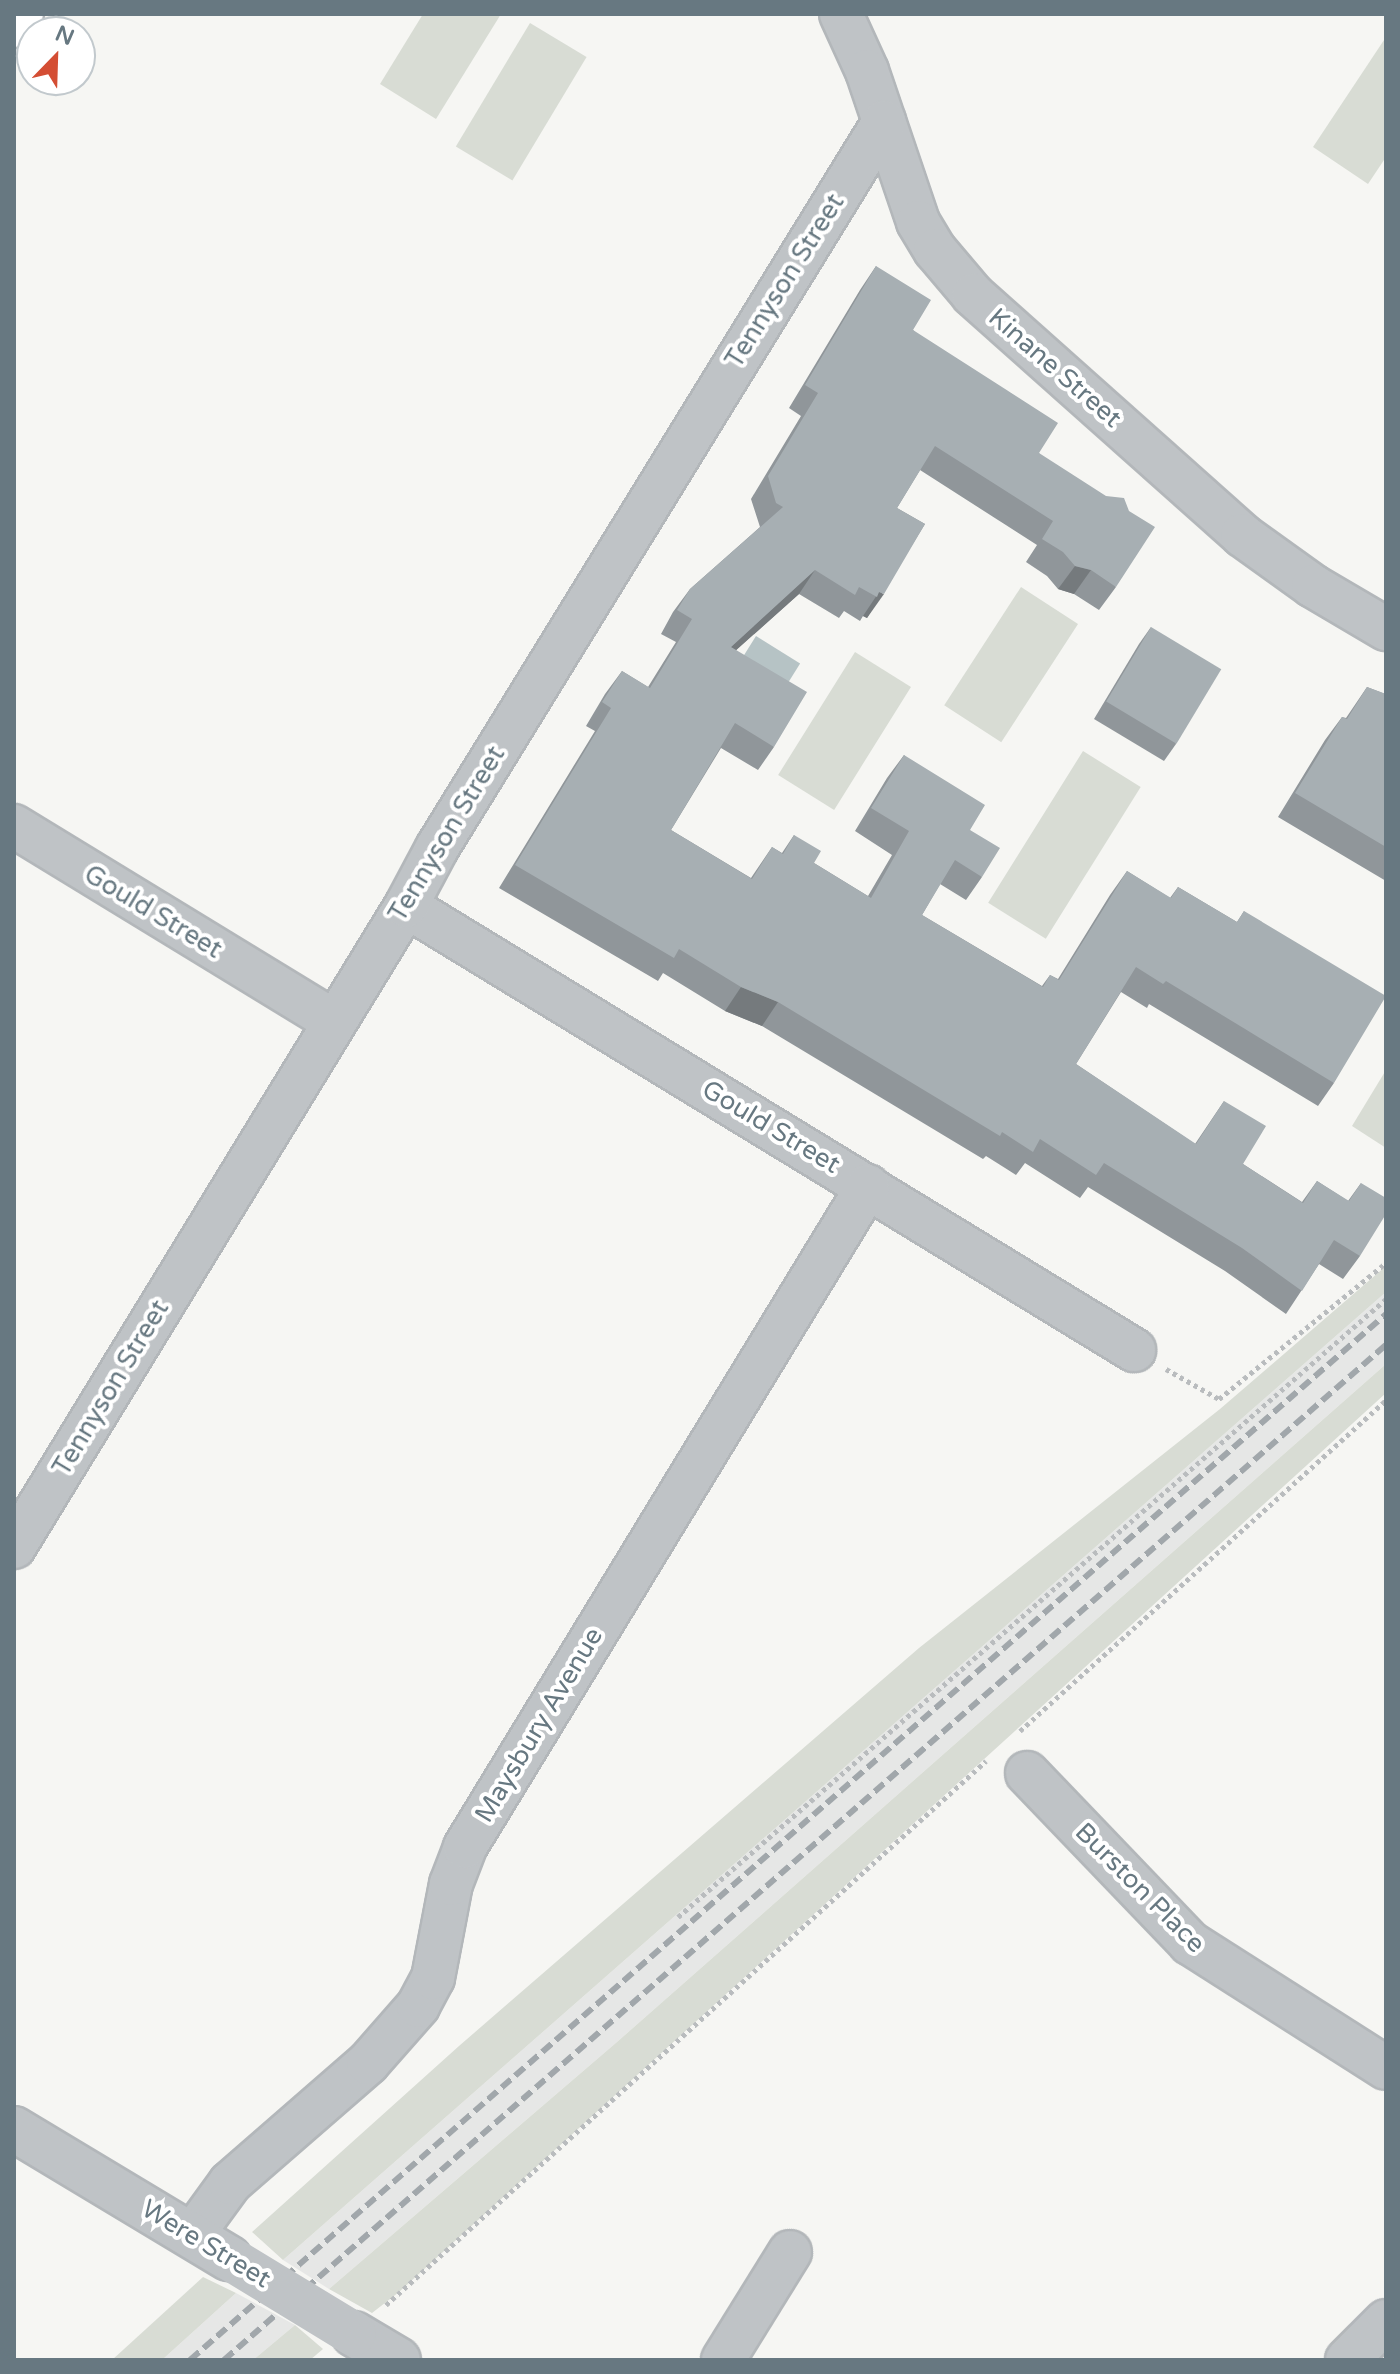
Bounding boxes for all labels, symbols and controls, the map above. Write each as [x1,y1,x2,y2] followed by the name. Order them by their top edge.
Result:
[16,16,96,96] north arrow
[51,20,78,51] text: N
[719,188,851,374] street label: Tennyson Street
[982,302,1128,434] street label: Kinane Street
[382,740,512,928] street label: Tennyson Street
[78,859,228,965] street label: Gould Street
[696,1074,846,1180] street label: Gould Street
[46,1294,176,1482] street label: Tennyson Street
[468,1622,610,1828] street label: Maysbury Avenue
[1069,1817,1211,1959] street label: Burston Place
[136,2193,276,2295] street label: Were Street

